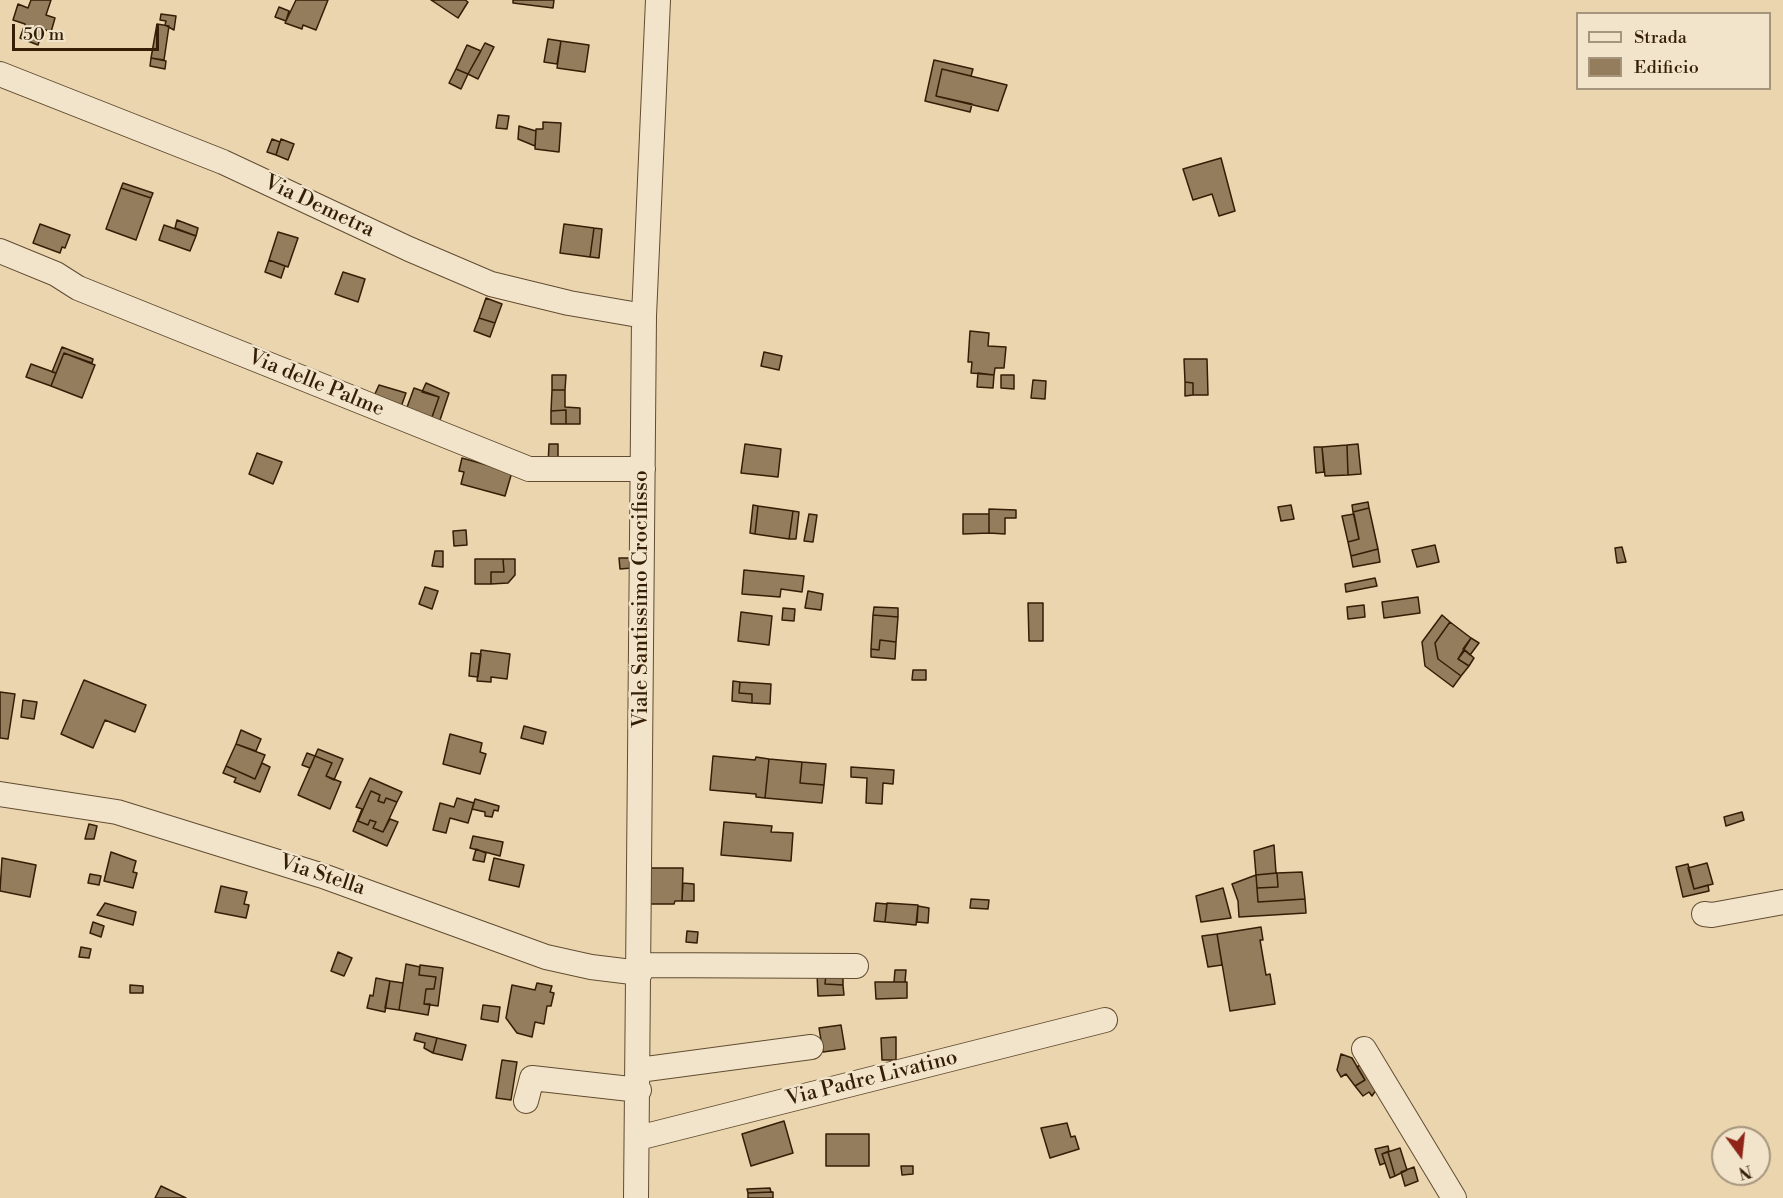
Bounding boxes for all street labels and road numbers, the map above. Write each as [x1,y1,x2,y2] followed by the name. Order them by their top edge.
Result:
[260,171,378,243] street label: Via Demetra
[244,345,388,423] street label: Via delle Palme
[629,470,655,728] street label: Viale Santissimo Crocifisso
[276,850,368,902] street label: Via Stella
[784,1046,960,1112] street label: Via Padre Livatino

